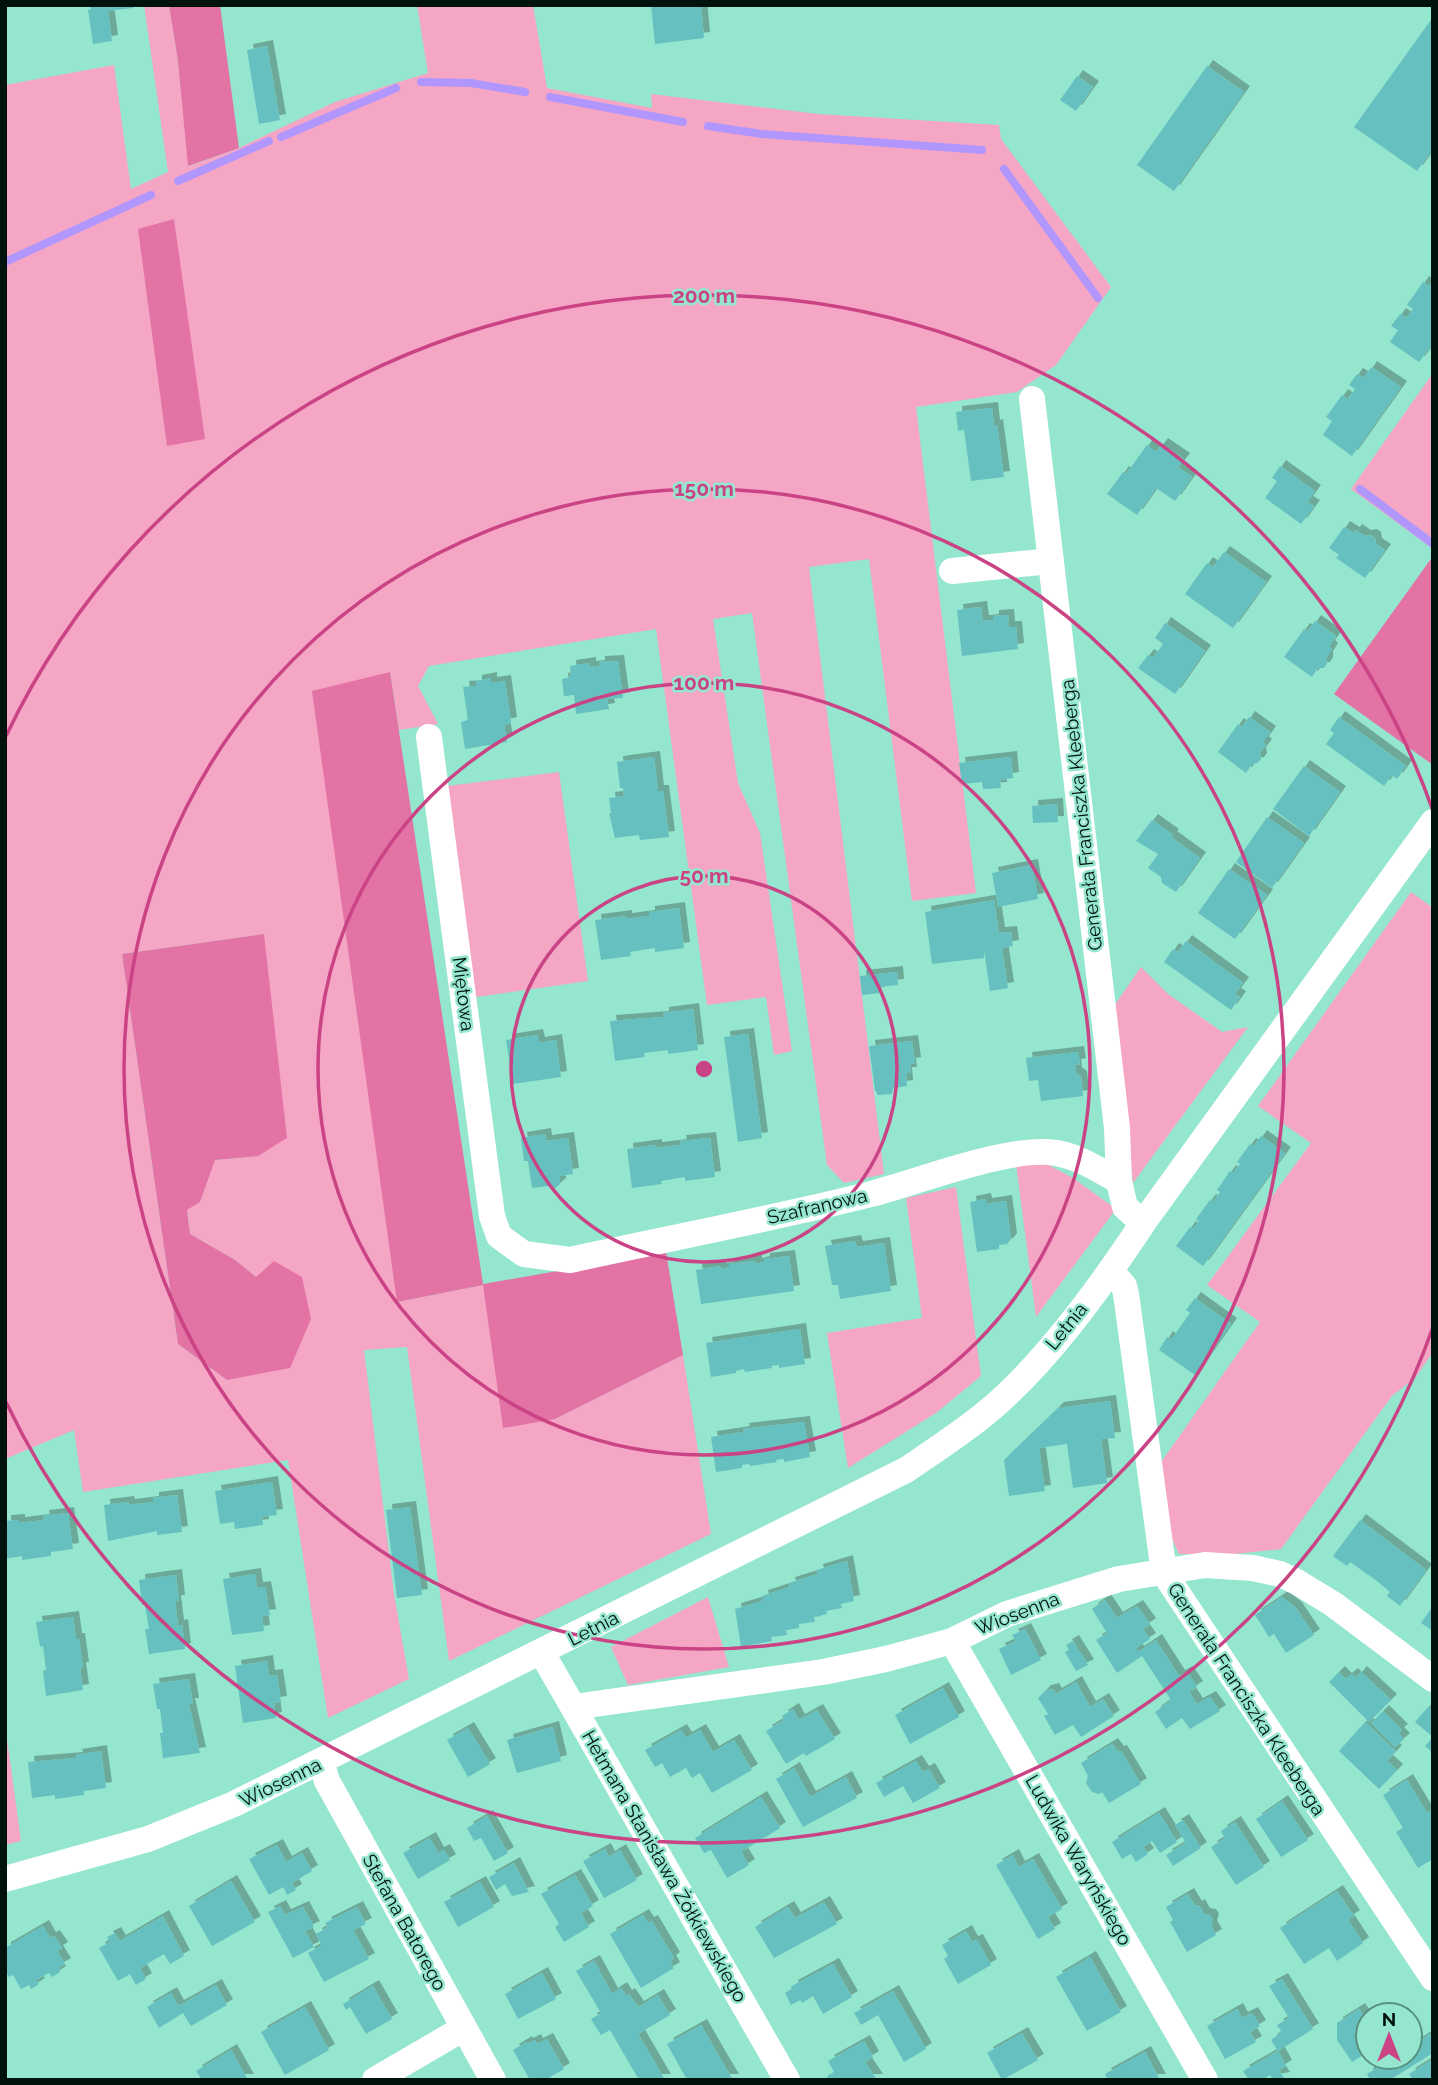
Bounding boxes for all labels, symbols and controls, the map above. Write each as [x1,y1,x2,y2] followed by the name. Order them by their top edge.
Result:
[673,283,735,308] text: 200 m
[674,476,734,501] text: 150 m
[674,670,734,695] text: 100 m
[1056,678,1106,952] street label: Generała Franciszka Kleeberga
[679,863,729,888] text: 50 m
[449,956,479,1032] street label: Miętowa
[692,1057,716,1081] centre of rings
[765,1184,869,1228] street label: Szafranowa
[1040,1298,1092,1354] street label: Letnia
[1164,1579,1330,1819] street label: Generała Franciszka Kleeberga
[972,1587,1062,1639] street label: Wiosenna
[564,1606,622,1650] street label: Letnia
[578,1726,752,2006] street label: Hetmana Stanisława Żółkiewskiego
[236,1753,324,1811] street label: Wiosenna
[1021,1771,1137,1949] street label: Ludwika Waryńskiego
[358,1850,452,1994] street label: Stefana Batorego
[1354,2001,1424,2071] north arrow
[1382,2008,1396,2030] text: N

